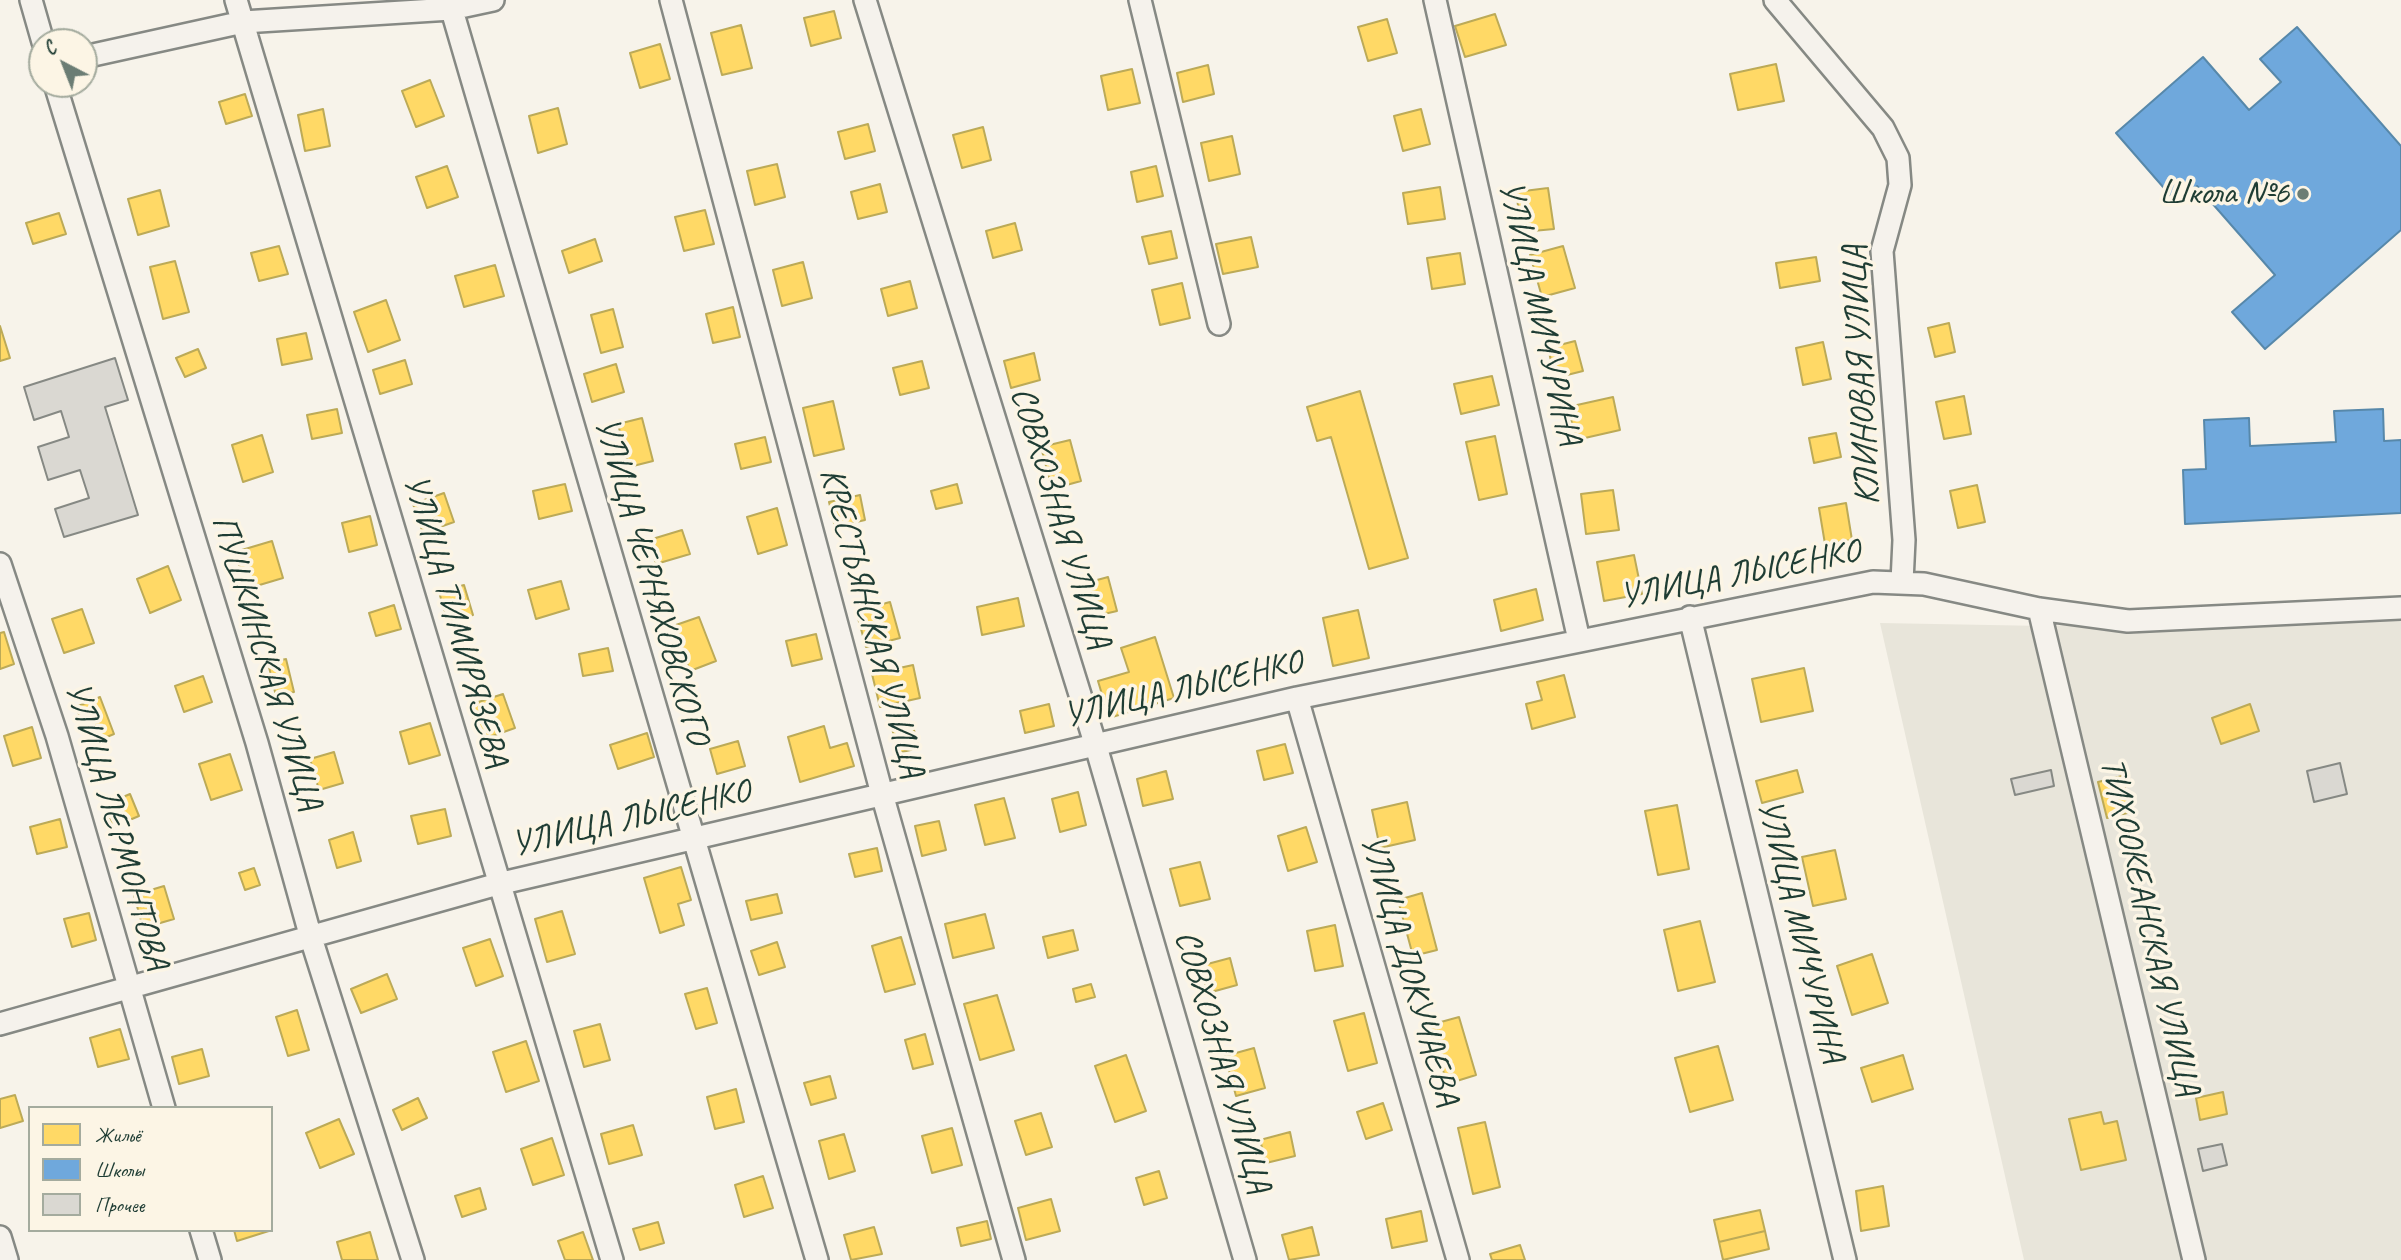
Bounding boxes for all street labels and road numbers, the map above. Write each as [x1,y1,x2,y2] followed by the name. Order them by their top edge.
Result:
[1488,177,1590,449] street label: УЛИЦА МИЧУРИНА
[1834,244,1890,506] street label: КЛИНОВАЯ УЛИЦА
[1000,382,1120,654] street label: СОВХОЗНАЯ УЛИЦА
[584,413,718,749] street label: УЛИЦА ЧЕРНЯХОВСКОГО
[809,463,933,783] street label: КРЕСТЬЯНСКАЯ УЛИЦА
[393,470,517,772] street label: УЛИЦА ТИМИРЯЗЕВА
[201,510,331,816] street label: ПУШКИНСКАЯ УЛИЦА
[1616,531,1864,619] street label: УЛИЦА ЛЫСЕНКО
[1060,642,1306,738] street label: УЛИЦА ЛЫСЕНКО
[55,677,177,975] street label: УЛИЦА ЛЕРМОНТОВА
[2090,754,2208,1100] street label: ТИХООКЕАНСКАЯ УЛИЦА
[508,771,754,867] street label: УЛИЦА ЛЫСЕНКО
[1747,795,1853,1067] street label: УЛИЦА МИЧУРИНА
[1350,830,1468,1110] street label: УЛИЦА ДОКУЧАЕВА
[1164,926,1280,1198] street label: СОВХОЗНАЯ УЛИЦА

